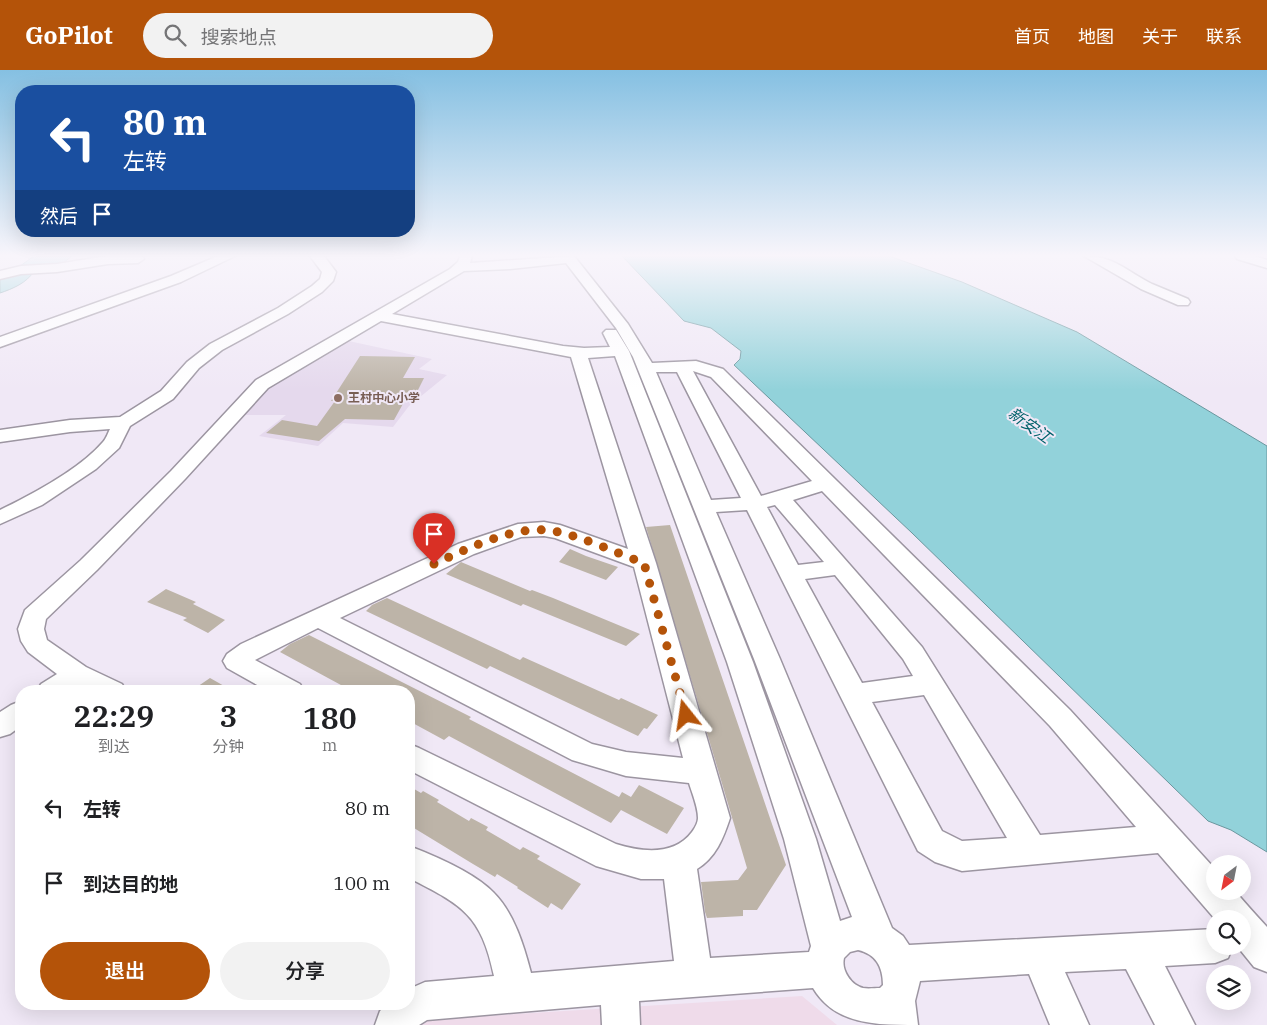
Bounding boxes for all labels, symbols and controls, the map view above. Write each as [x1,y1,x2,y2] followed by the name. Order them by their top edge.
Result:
[143,13,493,58] search box
[25,19,113,51] text: GoPilot
[161,21,189,49] icon: search
[201,25,277,49] text: 搜索地点
[1014,25,1050,48] text: 首页
[1078,25,1114,48] text: 地图
[1142,25,1178,48] text: 关于
[1206,25,1242,48] text: 联系
[123,99,207,145] text: 80 m
[40,105,105,170] icon: left
[123,146,167,175] text: 左转
[88,200,116,228] icon: arrive
[40,204,78,228] text: 然后
[348,390,420,405] place label: 王村中心小学
[332,392,344,404] marker: 王村中心小学
[1005,403,1057,448] water label: 新安江
[413,513,455,564] pin
[420,520,448,548] icon: arrive
[659,688,711,740] position arrow
[73,696,154,735] text: 22:29
[219,696,237,735] text: 3
[303,698,357,737] text: 180
[322,735,337,755] text: m
[98,736,130,756] text: 到达
[212,736,244,756] text: 分钟
[40,794,68,822] icon: left
[345,796,390,820] text: 80 m
[83,797,121,821] text: 左转
[1206,855,1251,900] north arrow
[1206,855,1251,1010] map controls
[40,869,68,897] icon: arrive
[333,871,390,895] text: 100 m
[83,872,178,896] text: 到达目的地
[1206,910,1251,955] button: search
[40,942,210,1000] button: 退出
[220,942,390,1000] button: 分享
[1206,965,1251,1010] button: layers

